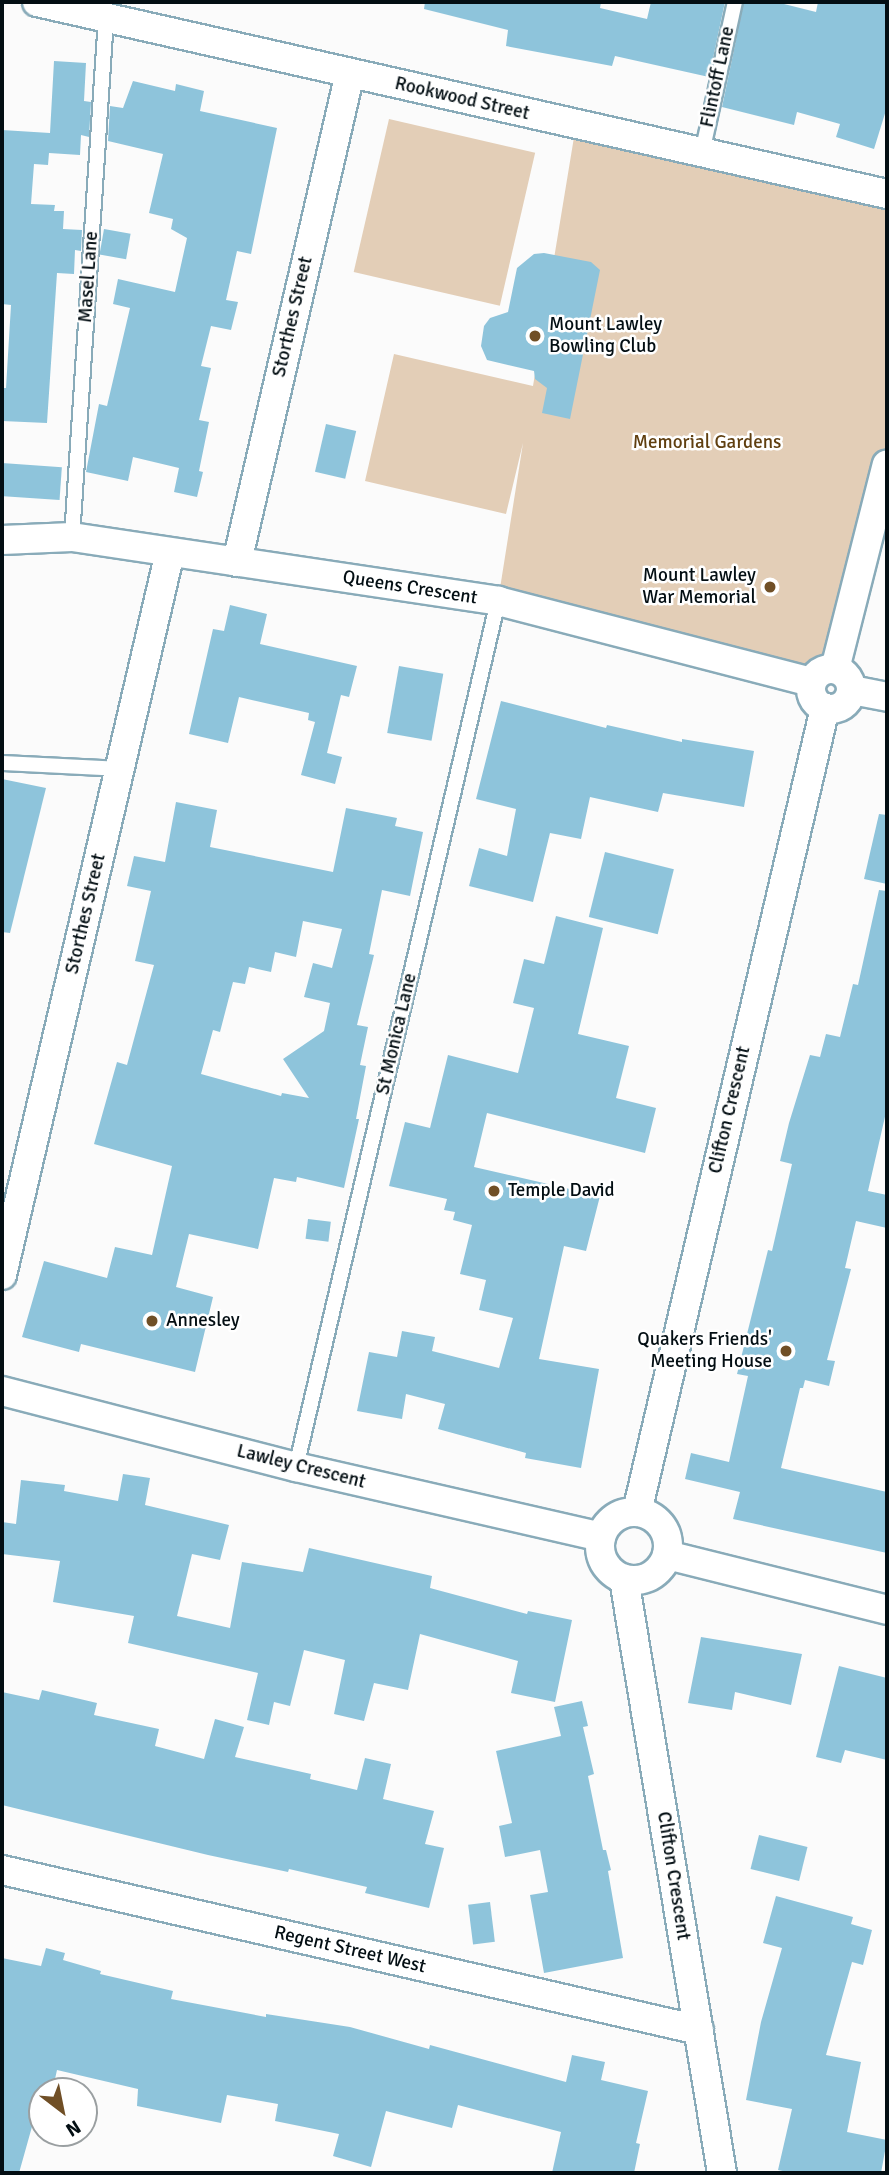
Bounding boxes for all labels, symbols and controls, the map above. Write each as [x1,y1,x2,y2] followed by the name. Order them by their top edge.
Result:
[696,24,740,130] street label: Flintoff Lane
[392,72,532,126] street label: Rookwood Street
[74,230,104,324] street label: Masel Lane
[268,255,318,379] street label: Storthes Street
[549,314,662,358] place label: Mount Lawley Bowling Club
[527,328,543,344] marker: Mount Lawley Bowling Club
[633,432,781,454] park label: Memorial Gardens
[642,565,756,609] place label: Mount Lawley War Memorial
[341,566,479,610] street label: Queens Crescent
[762,579,778,595] marker: Mount Lawley War Memorial
[61,852,111,976] street label: Storthes Street
[372,971,422,1097] street label: St Monica Lane
[704,1044,756,1176] street label: Clifton Crescent
[508,1180,615,1202] place label: Temple David
[486,1183,502,1199] marker: Temple David
[166,1310,240,1332] place label: Annesley
[144,1313,160,1329] marker: Annesley
[637,1329,772,1373] place label: Quakers Friends' Meeting House
[778,1343,794,1359] marker: Quakers Friends' Meeting House
[234,1440,368,1494] street label: Lawley Crescent
[652,1810,694,1942] street label: Clifton Crescent
[272,1921,428,1979] street label: Regent Street West
[28,2077,98,2147] north arrow
[61,2114,85,2142] text: N

